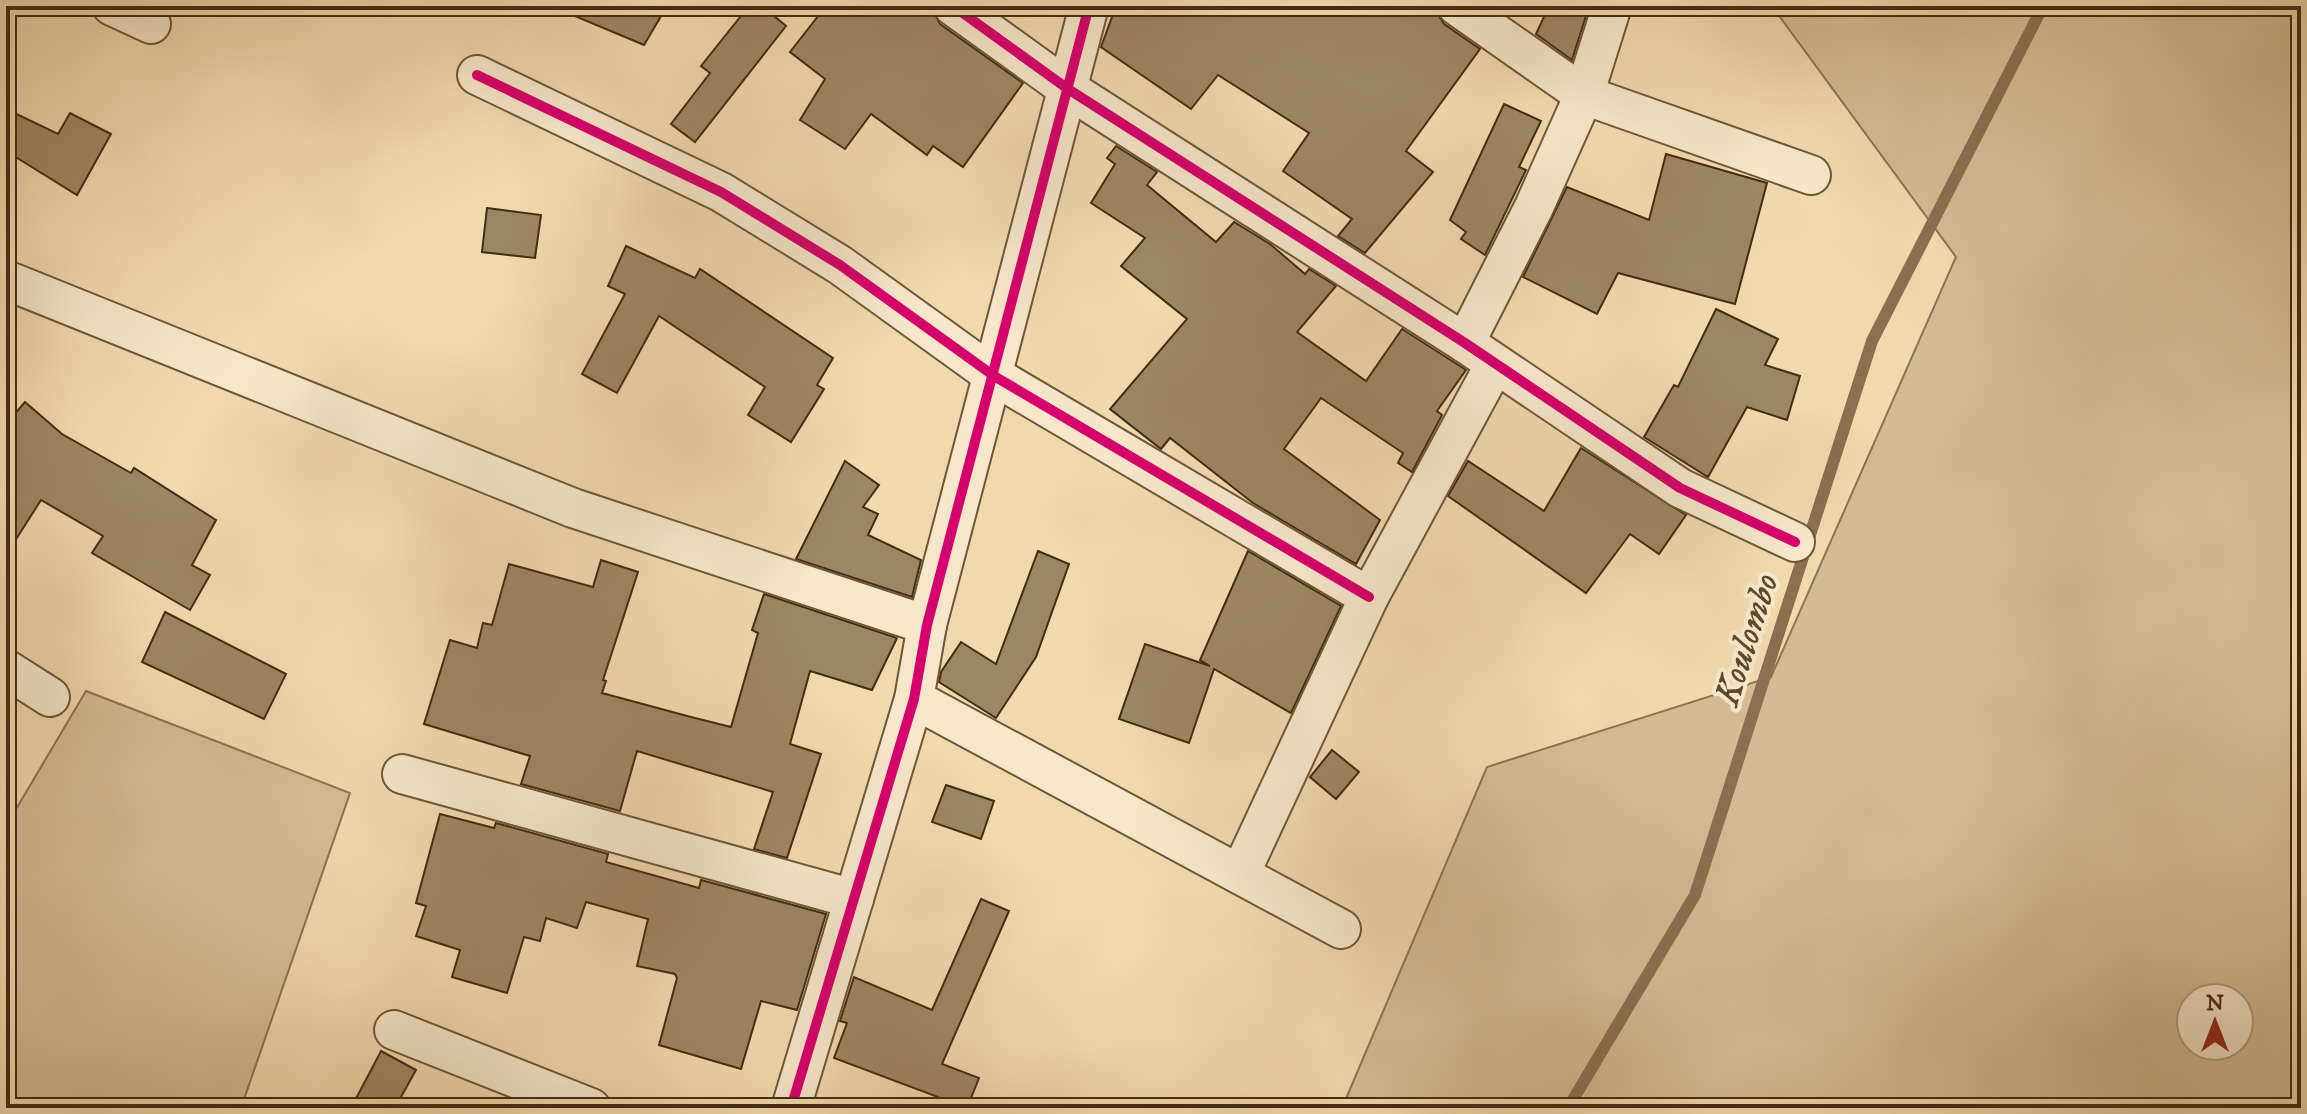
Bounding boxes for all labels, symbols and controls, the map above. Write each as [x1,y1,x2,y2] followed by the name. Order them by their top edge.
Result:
[1704,568,1790,713] water label: Koulombo
[2175,982,2255,1062] north arrow
[2206,990,2224,1017] text: N

